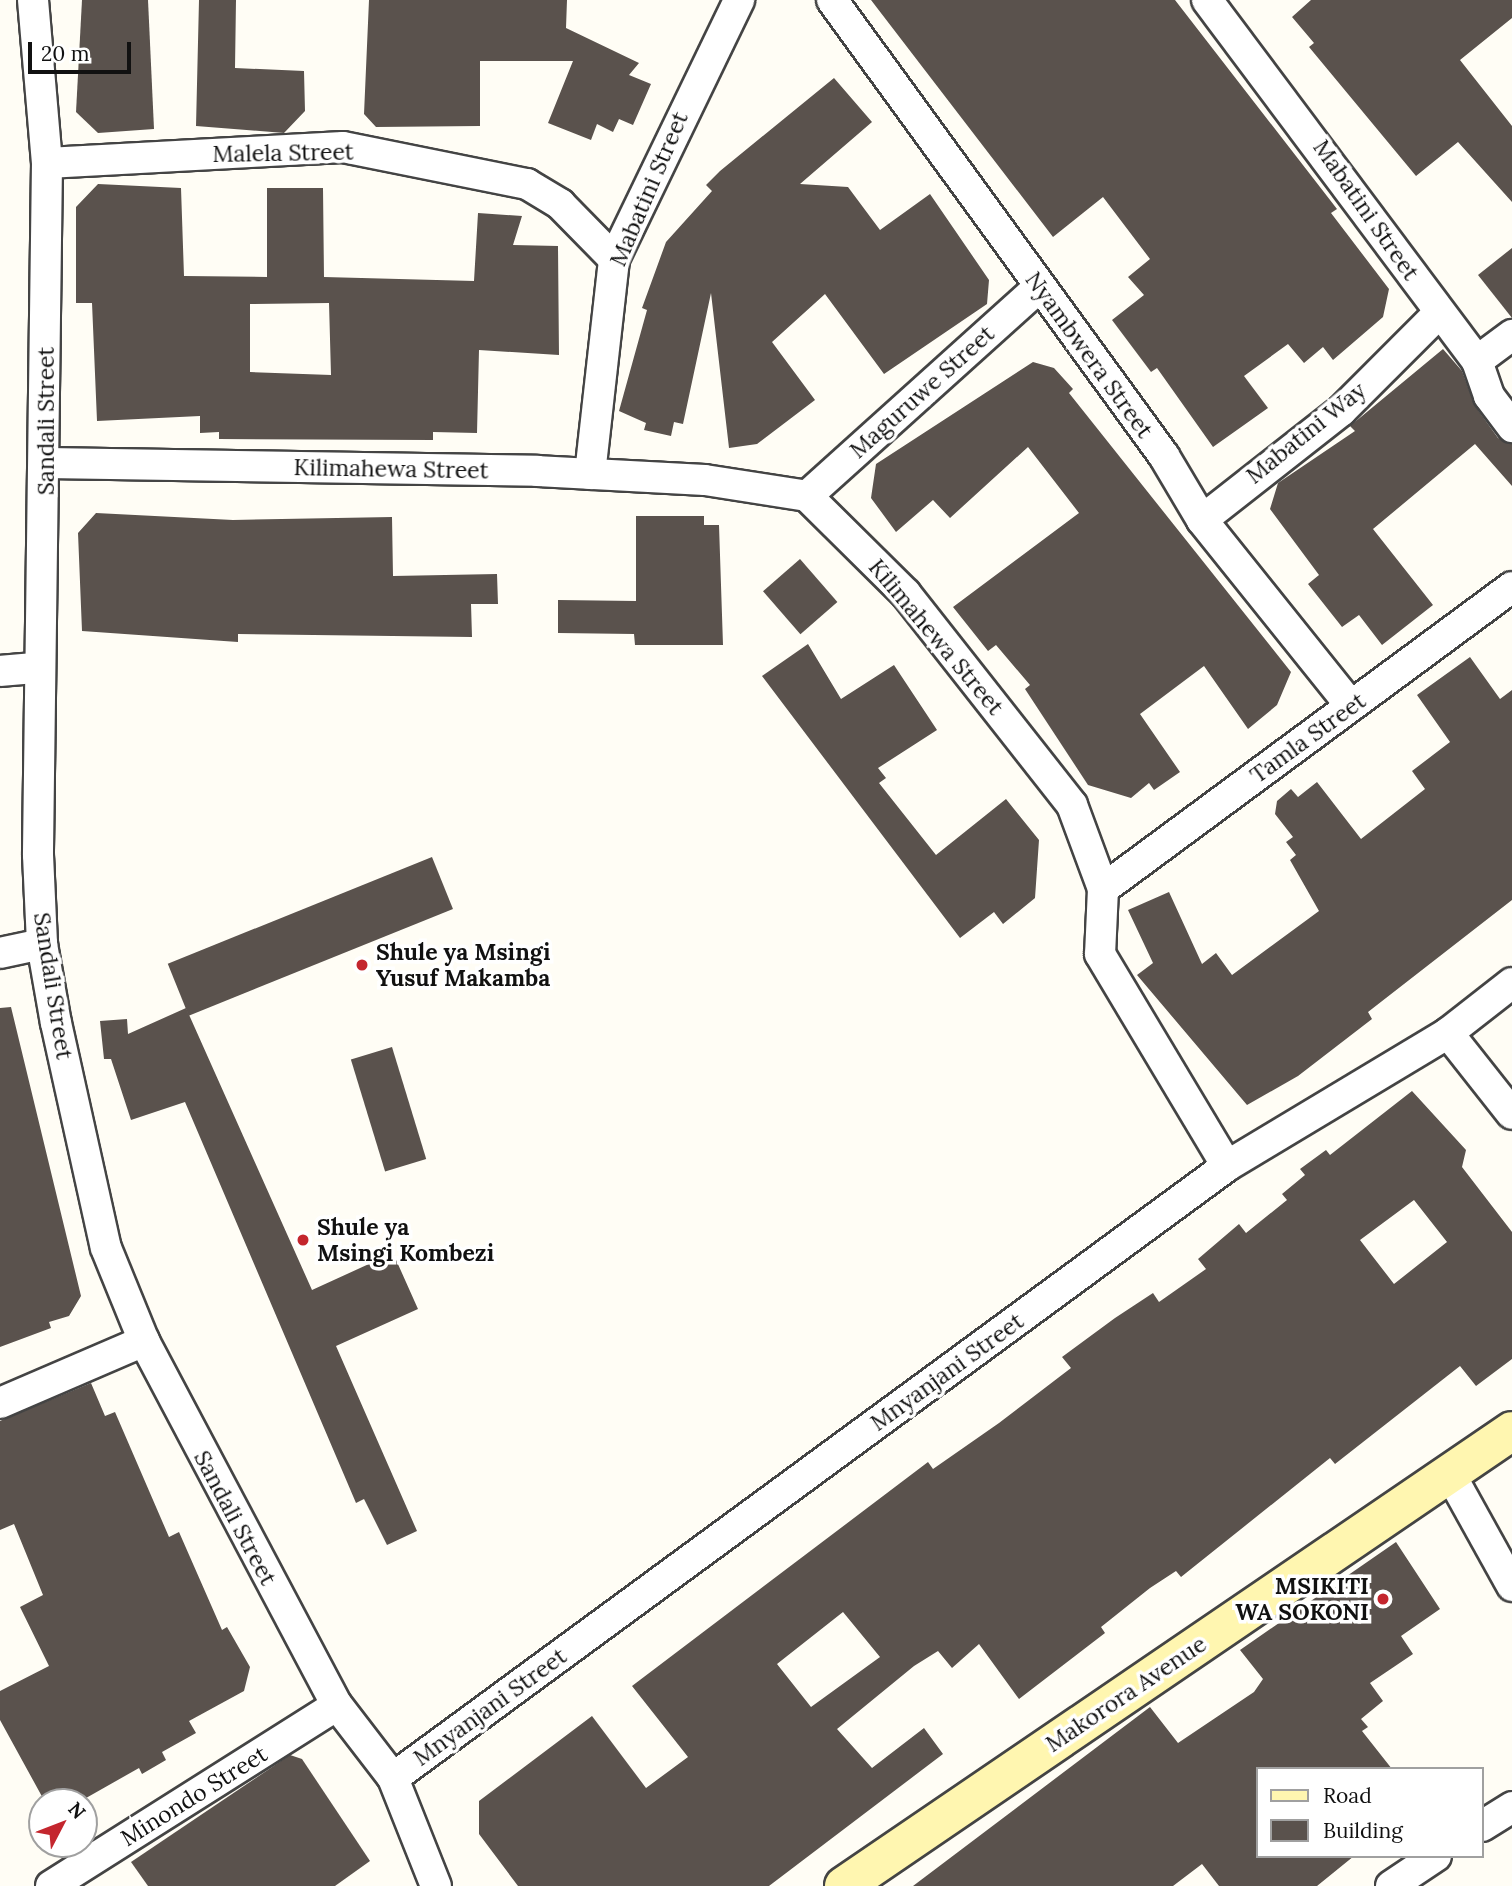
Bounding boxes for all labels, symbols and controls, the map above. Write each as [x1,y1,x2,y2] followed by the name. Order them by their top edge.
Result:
[32,28,135,72] scale bar
[41,40,90,67] text: 20 m
[604,108,694,270] street label: Mabatini Street
[1307,134,1425,286] street label: Mabatini Street
[212,138,354,168] street label: Malela Street
[1019,266,1159,444] street label: Nyambwera Street
[844,320,1000,464] street label: Maguruwe Street
[32,347,60,495] street label: Sandali Street
[1241,376,1371,490] street label: Mabatini Way
[293,454,489,484] street label: Kilimahewa Street
[863,554,1009,720] street label: Kilimahewa Street
[1245,687,1371,789] street label: Tamla Street
[28,911,78,1061] street label: Sandali Street
[376,938,551,992] place label: Shule ya Msingi Yusuf Makamba
[354,957,370,973] marker: Shule ya Msingi Yusuf Makamba
[317,1213,494,1267] place label: Shule ya Msingi Kombezi
[295,1232,311,1248] marker: Shule ya Msingi Kombezi
[865,1307,1029,1437] street label: Mnyanjani Street
[188,1446,282,1590] street label: Sandali Street
[1235,1572,1369,1626] place label: MSIKITI WA SOKONI
[1375,1591,1391,1607] marker: MSIKITI WA SOKONI
[1040,1630,1212,1758] street label: Makorora Avenue
[408,1642,572,1772] street label: Mnyanjani Street
[116,1740,272,1852] street label: Minondo Street
[1256,1767,1484,1858] legend
[1323,1782,1372,1809] text: Road
[28,1788,98,1858] north arrow
[63,1797,91,1824] text: N
[1323,1817,1403,1844] text: Building

